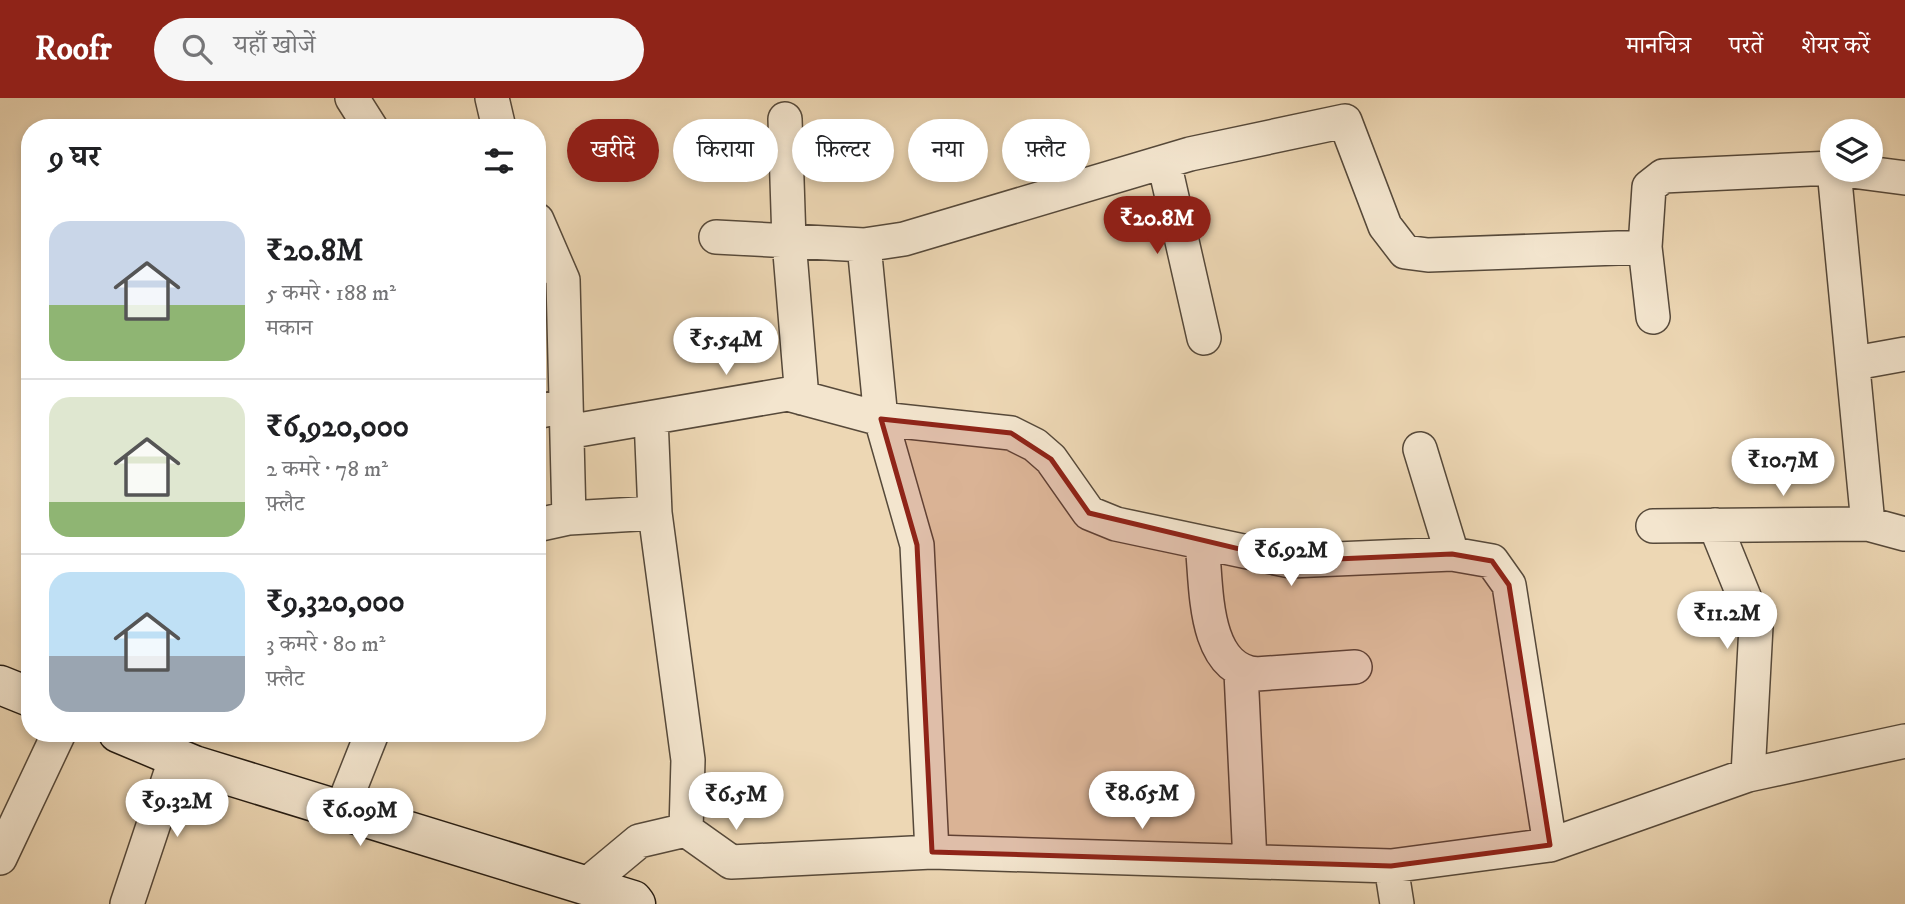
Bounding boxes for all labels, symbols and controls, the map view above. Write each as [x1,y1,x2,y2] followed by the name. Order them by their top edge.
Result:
[154,18,644,81] search box
[35,29,112,70] text: Roofr
[234,29,315,62] text: यहाँ खोजें
[178,30,216,68] icon: search
[1626,31,1691,61] text: मानचित्र
[1729,31,1763,61] text: परतें
[1801,31,1870,61] text: शेयर करें
[567,119,659,182] chip: खरीदें
[673,119,778,182] chip: किराया
[792,119,894,182] chip: फ़िल्टर
[908,119,988,182] chip: नया
[1002,119,1090,182] chip: फ़्लैट
[1820,119,1883,182] map controls
[1820,119,1883,182] button: layers
[49,139,100,176] text: 9 घर
[480,142,518,180] icon: filters
[1100,197,1214,256] pin: ₹20.8M
[1120,204,1194,233] text: ₹20.8M
[266,233,363,270] text: ₹20.8M
[105,249,189,333] icon: home
[266,279,396,308] text: 5 कमरे · 188 m²
[266,314,313,343] text: मकान
[669,317,783,377] pin: ₹5.54M
[689,325,763,354] text: ₹5.54M
[266,409,409,446] text: ₹6,920,000
[105,425,189,509] icon: home
[1726,438,1840,498] pin: ₹10.7M
[1748,446,1818,475] text: ₹10.7M
[266,455,388,484] text: 2 कमरे · 78 m²
[266,490,304,519] text: फ़्लैट
[1234,528,1348,588] pin: ₹6.92M
[1254,536,1328,565] text: ₹6.92M
[266,584,405,621] text: ₹9,320,000
[1670,592,1784,651] pin: ₹11.2M
[1693,599,1761,628] text: ₹11.2M
[105,600,189,684] icon: home
[266,630,386,659] text: 3 कमरे · 80 m²
[266,665,304,694] text: फ़्लैट
[687,772,785,832] pin: ₹6.5M
[1085,772,1199,831] pin: ₹8.65M
[1105,779,1179,808] text: ₹8.65M
[120,780,234,839] pin: ₹9.32M
[705,780,767,809] text: ₹6.5M
[142,787,212,816] text: ₹9.32M
[303,788,417,848] pin: ₹6.09M
[322,796,398,825] text: ₹6.09M

